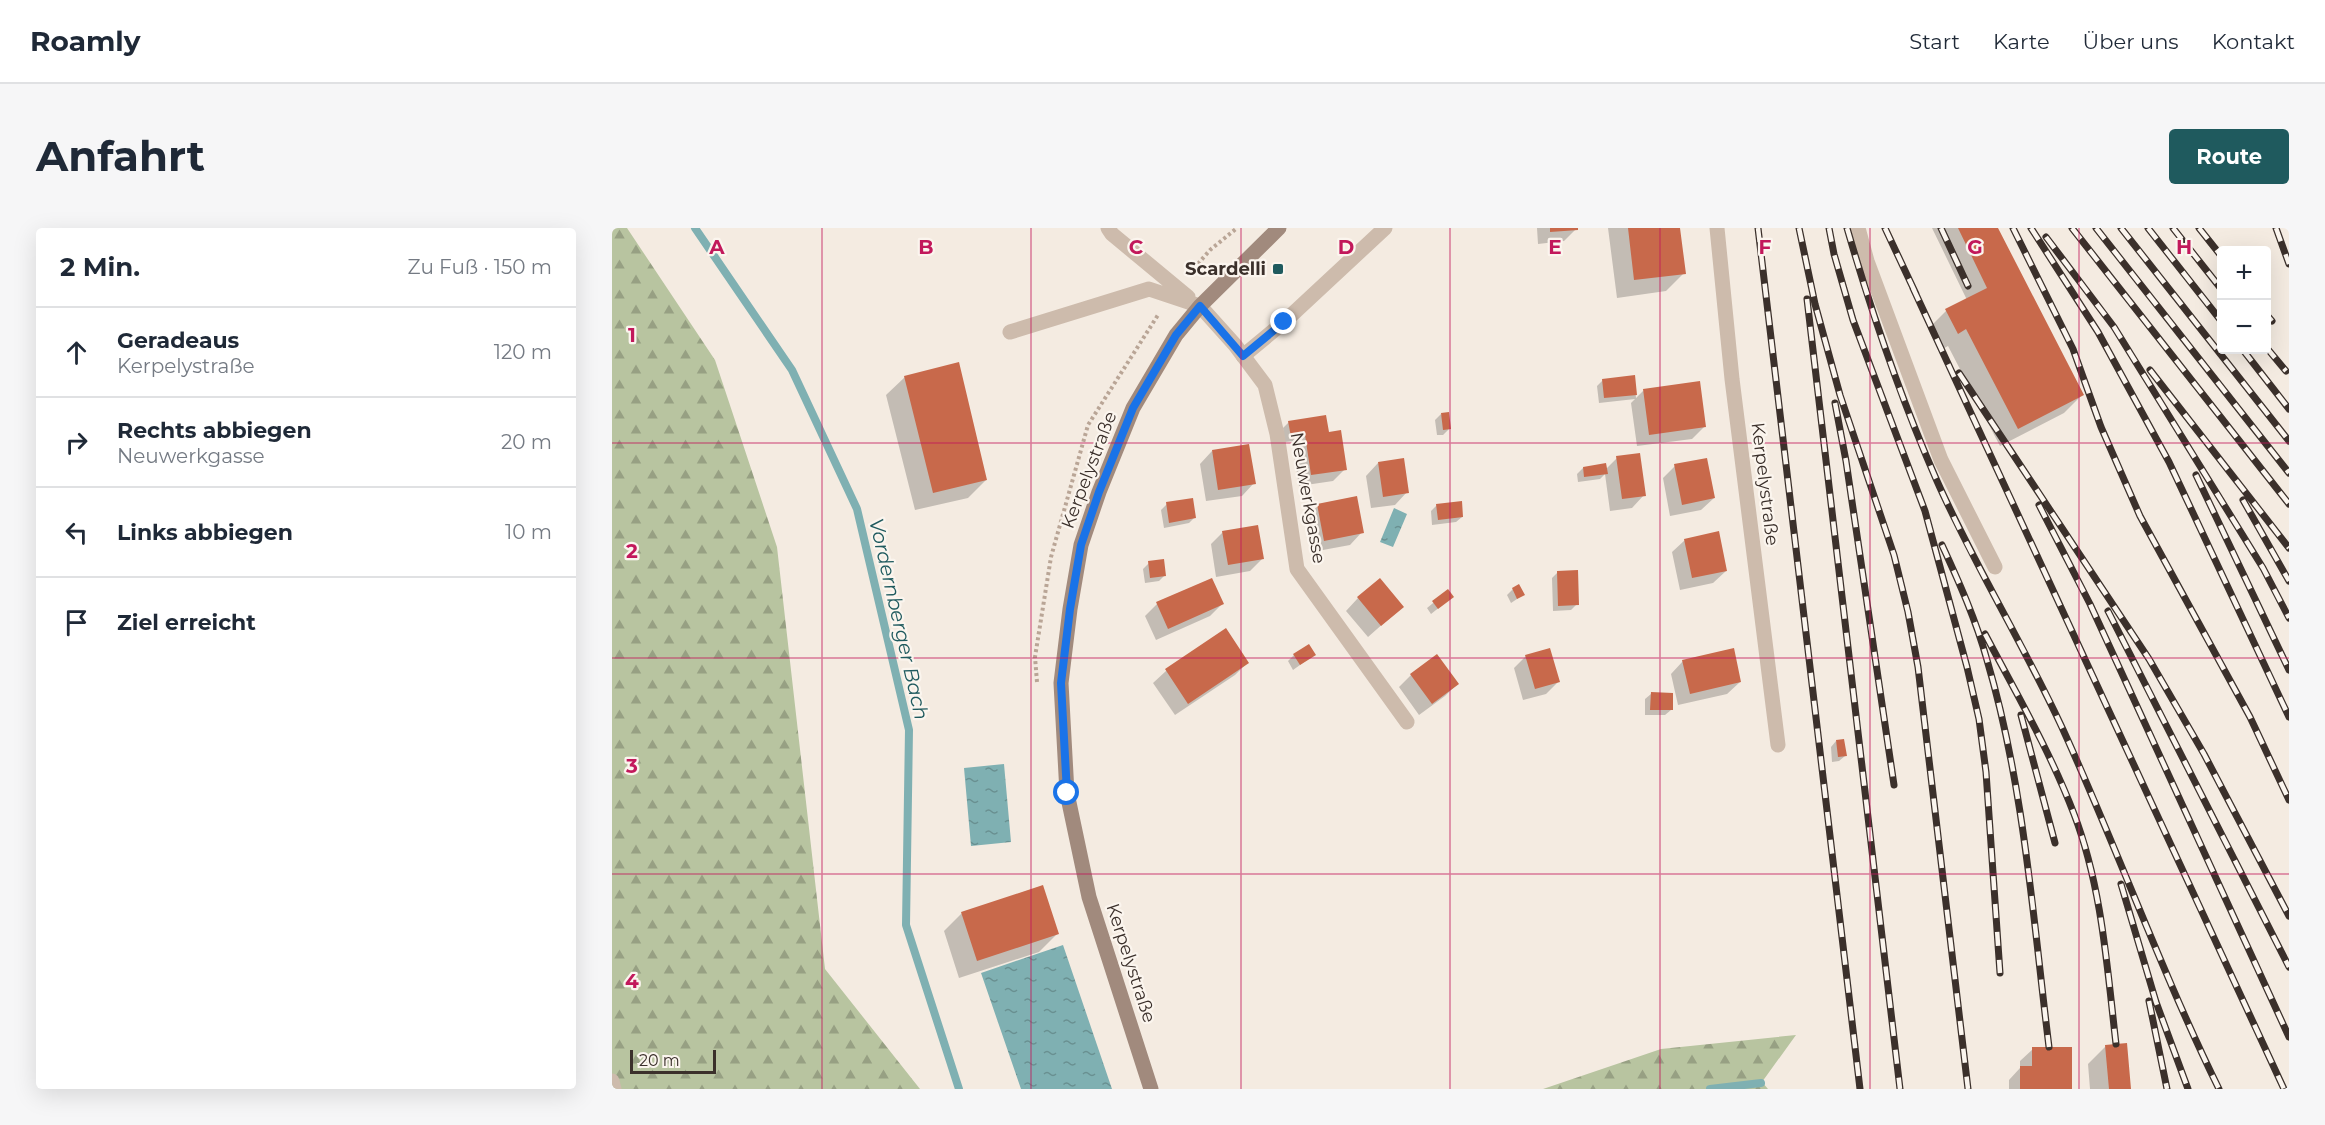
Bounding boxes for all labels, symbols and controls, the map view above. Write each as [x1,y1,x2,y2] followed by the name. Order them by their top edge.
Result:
[30,24,140,58] text: Roamly
[1909,29,1960,54] text: Start
[1993,29,2050,54] text: Karte
[2083,29,2179,54] text: Über uns
[2212,29,2295,54] text: Kontakt
[2169,129,2289,184] button: Route
[36,130,205,182] text: Anfahrt
[708,235,725,259] text: A
[918,235,934,259] text: B
[1129,235,1144,259] text: C
[1338,235,1354,259] text: D
[1548,235,1562,259] text: E
[1759,235,1772,259] text: F
[1967,235,1983,259] text: G
[2176,235,2192,259] text: H
[2217,246,2271,354] map controls
[2217,246,2271,300] button: +
[60,251,140,283] text: 2 Min.
[408,255,552,279] text: Zu Fuß · 150 m
[1185,258,1266,280] place label: Scardelli
[1271,262,1285,276] marker: Scardelli
[2217,300,2271,354] button: −
[1270,308,1296,334] route end
[628,323,636,347] text: 1
[117,327,239,354] text: Geradeaus
[60,336,93,369] icon: ahead
[494,340,552,364] text: 120 m
[117,354,255,378] text: Kerpelystraße
[1057,408,1122,532] street label: Kerpelystraße
[117,417,312,444] text: Rechts abbiegen
[1747,421,1783,547] street label: Kerpelystraße
[60,426,93,459] icon: right
[501,430,552,454] text: 20 m
[1286,431,1330,565] street label: Neuwerkgasse
[117,444,265,468] text: Neuwerkgasse
[60,516,93,549] icon: left
[864,516,934,722] water label: Vordernberger Bach
[117,519,293,546] text: Links abbiegen
[505,520,552,544] text: 10 m
[626,539,638,563] text: 2
[60,606,93,639] icon: arrive
[117,609,256,636] text: Ziel erreicht
[625,754,638,778] text: 3
[1053,779,1079,805] route start
[1101,901,1161,1025] street label: Kerpelystraße
[625,969,639,993] text: 4
[630,1047,716,1074] scale bar
[639,1051,680,1070] text: 20 m

